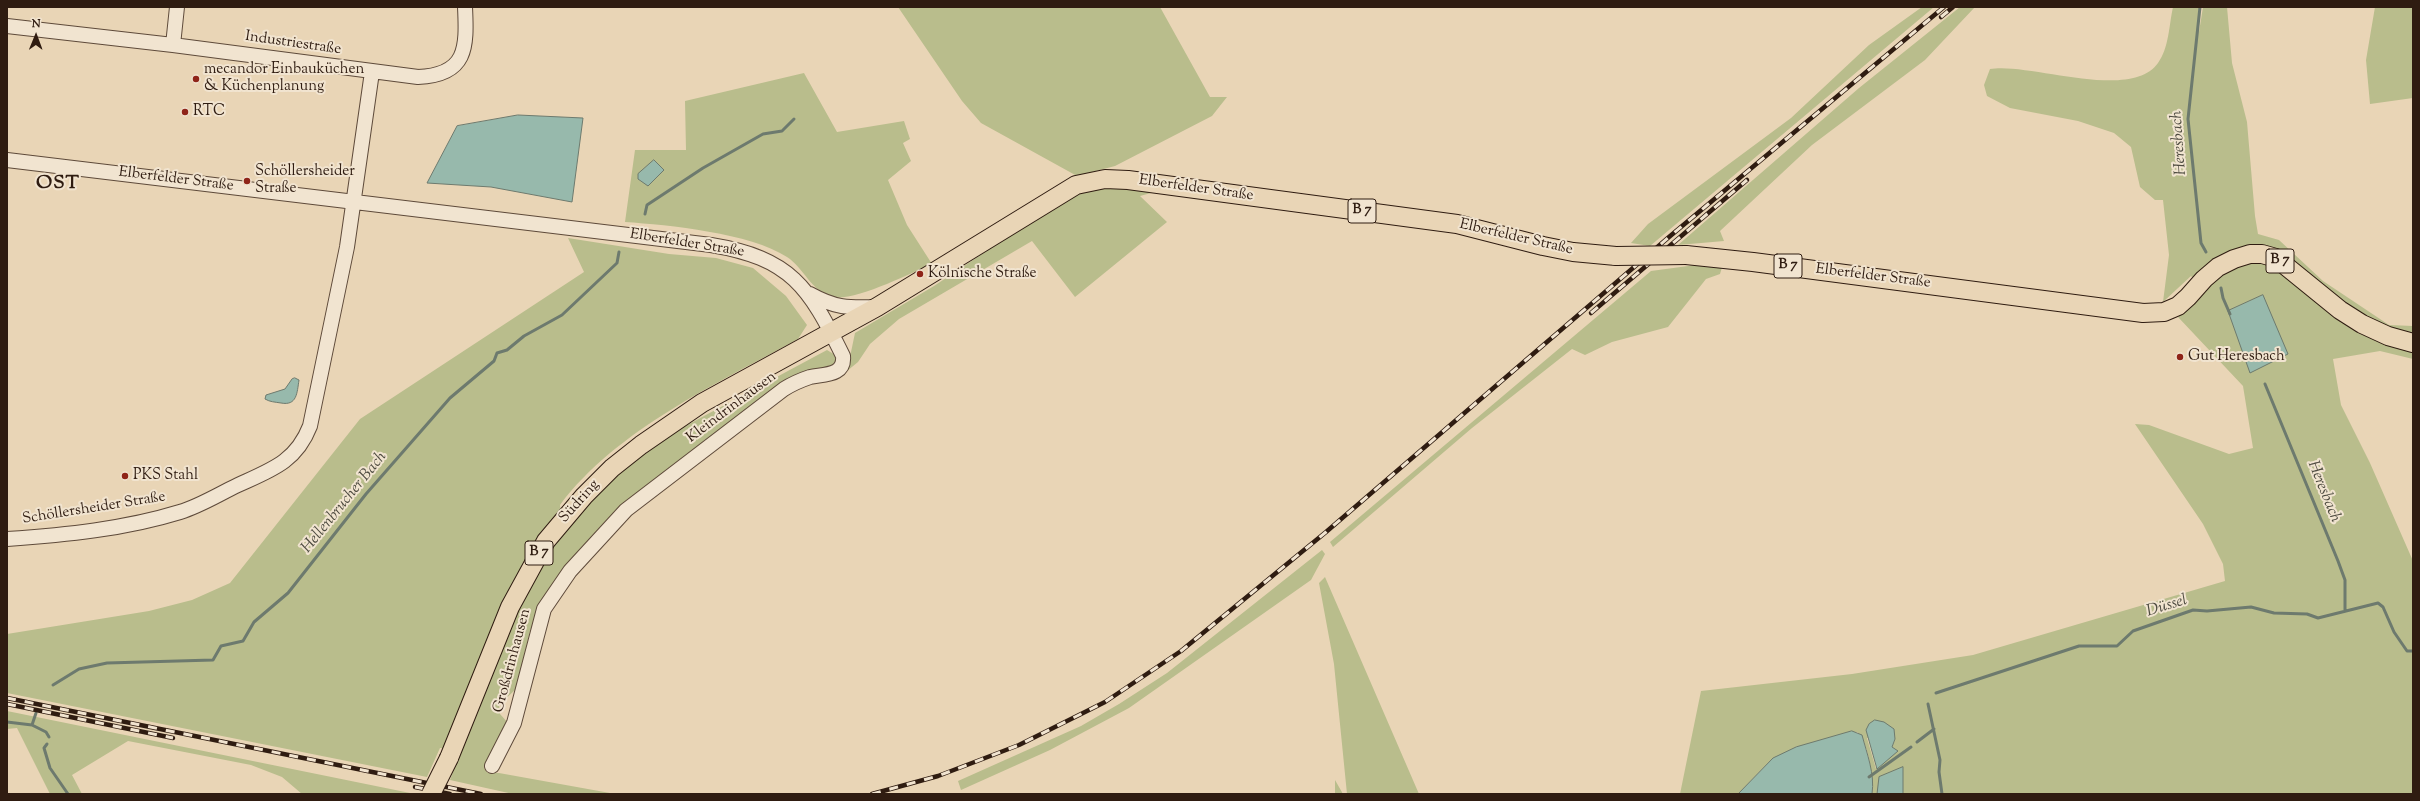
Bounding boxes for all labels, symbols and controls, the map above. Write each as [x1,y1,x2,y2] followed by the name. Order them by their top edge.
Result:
[16,16,56,56] north arrow
[32,16,41,32] text: N
[244,28,342,60] street label: Industriestraße
[204,61,364,96] place label: mecandor Einbauküchen & Küchenplanung
[191,74,201,84] marker: mecandor Einbauküchen & Küchenplanung
[193,103,225,121] place label: RTC
[180,107,190,117] marker: RTC
[2168,110,2192,176] water label: Heresbach
[255,163,355,198] place label: Schöllersheider Straße
[118,164,234,196] street label: Elberfelder Straße
[1137,172,1255,206] street label: Elberfelder Straße
[36,174,80,196] district label: OST
[242,176,252,186] marker: Schöllersheider Straße
[1348,199,1376,223] road number: B 7
[1458,216,1574,260] street label: Elberfelder Straße
[628,226,746,262] street label: Elberfelder Straße
[2266,249,2294,273] road number: B 7
[1774,254,1802,278] road number: B 7
[1815,261,1931,293] street label: Elberfelder Straße
[928,265,1037,283] place label: Kölnische Straße
[915,269,925,279] marker: Kölnische Straße
[2188,348,2285,366] place label: Gut Heresbach
[2175,352,2185,362] marker: Gut Heresbach
[684,368,780,448] street label: Kleindrinhausen
[298,448,392,558] water label: Hellenbrucher Bach
[2302,458,2344,526] water label: Heresbach
[133,467,198,485] place label: PKS Stahl
[120,471,130,481] marker: PKS Stahl
[556,477,604,527] street label: Südring
[21,489,167,529] street label: Schöllersheider Straße
[525,541,553,565] road number: B 7
[2144,592,2190,622] water label: Düssel
[490,607,536,715] street label: Großdrinhausen

